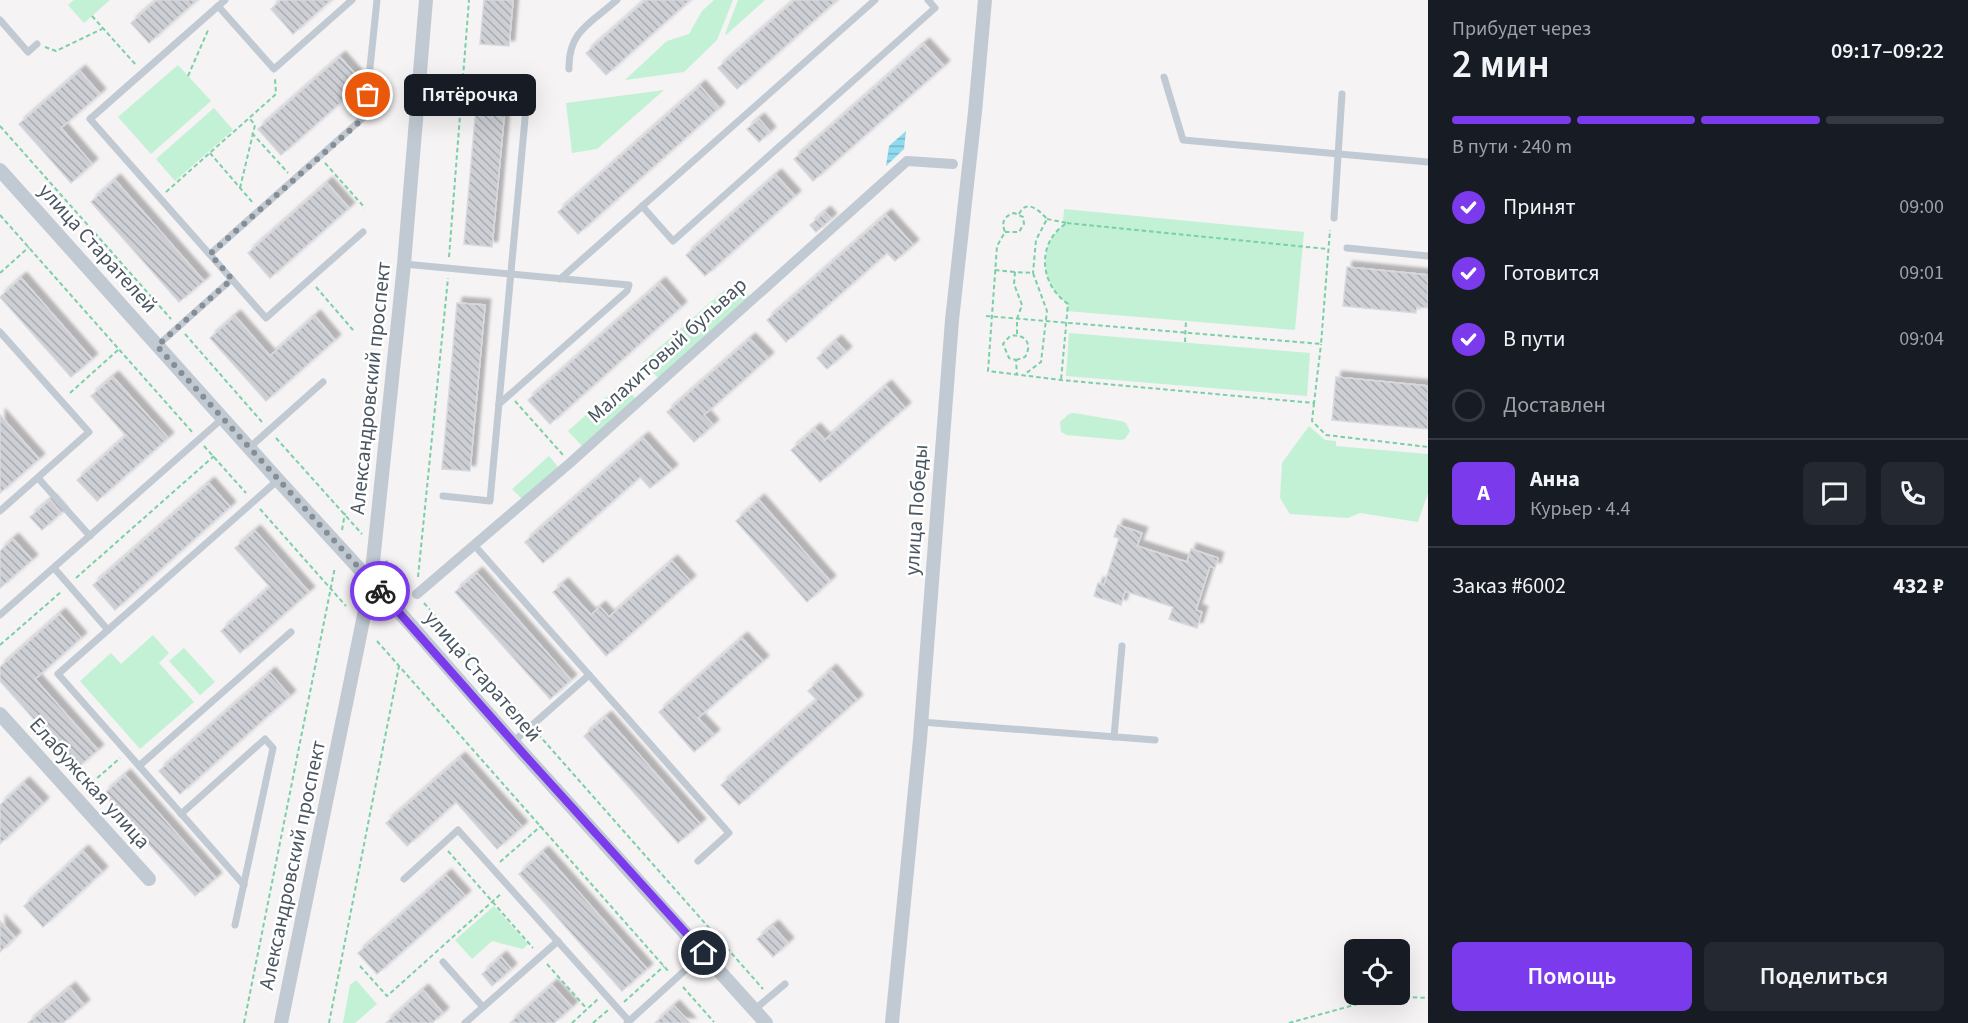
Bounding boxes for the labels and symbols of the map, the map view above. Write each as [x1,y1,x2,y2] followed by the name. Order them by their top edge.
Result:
[342,69,393,120] pin
[404,74,536,116] callout: Пятёрочка
[32,177,164,319] street label: улица Старателей
[342,260,398,516] street label: Александровский проспект
[581,270,753,430] street label: Малахитовый бульвар
[896,443,936,577] street label: улица Победы
[350,561,410,621] courier
[417,604,549,748] street label: улица Старателей
[23,710,157,856] street label: Елабужская улица
[251,737,333,992] street label: Александровский проспект
[678,927,729,978] pin

